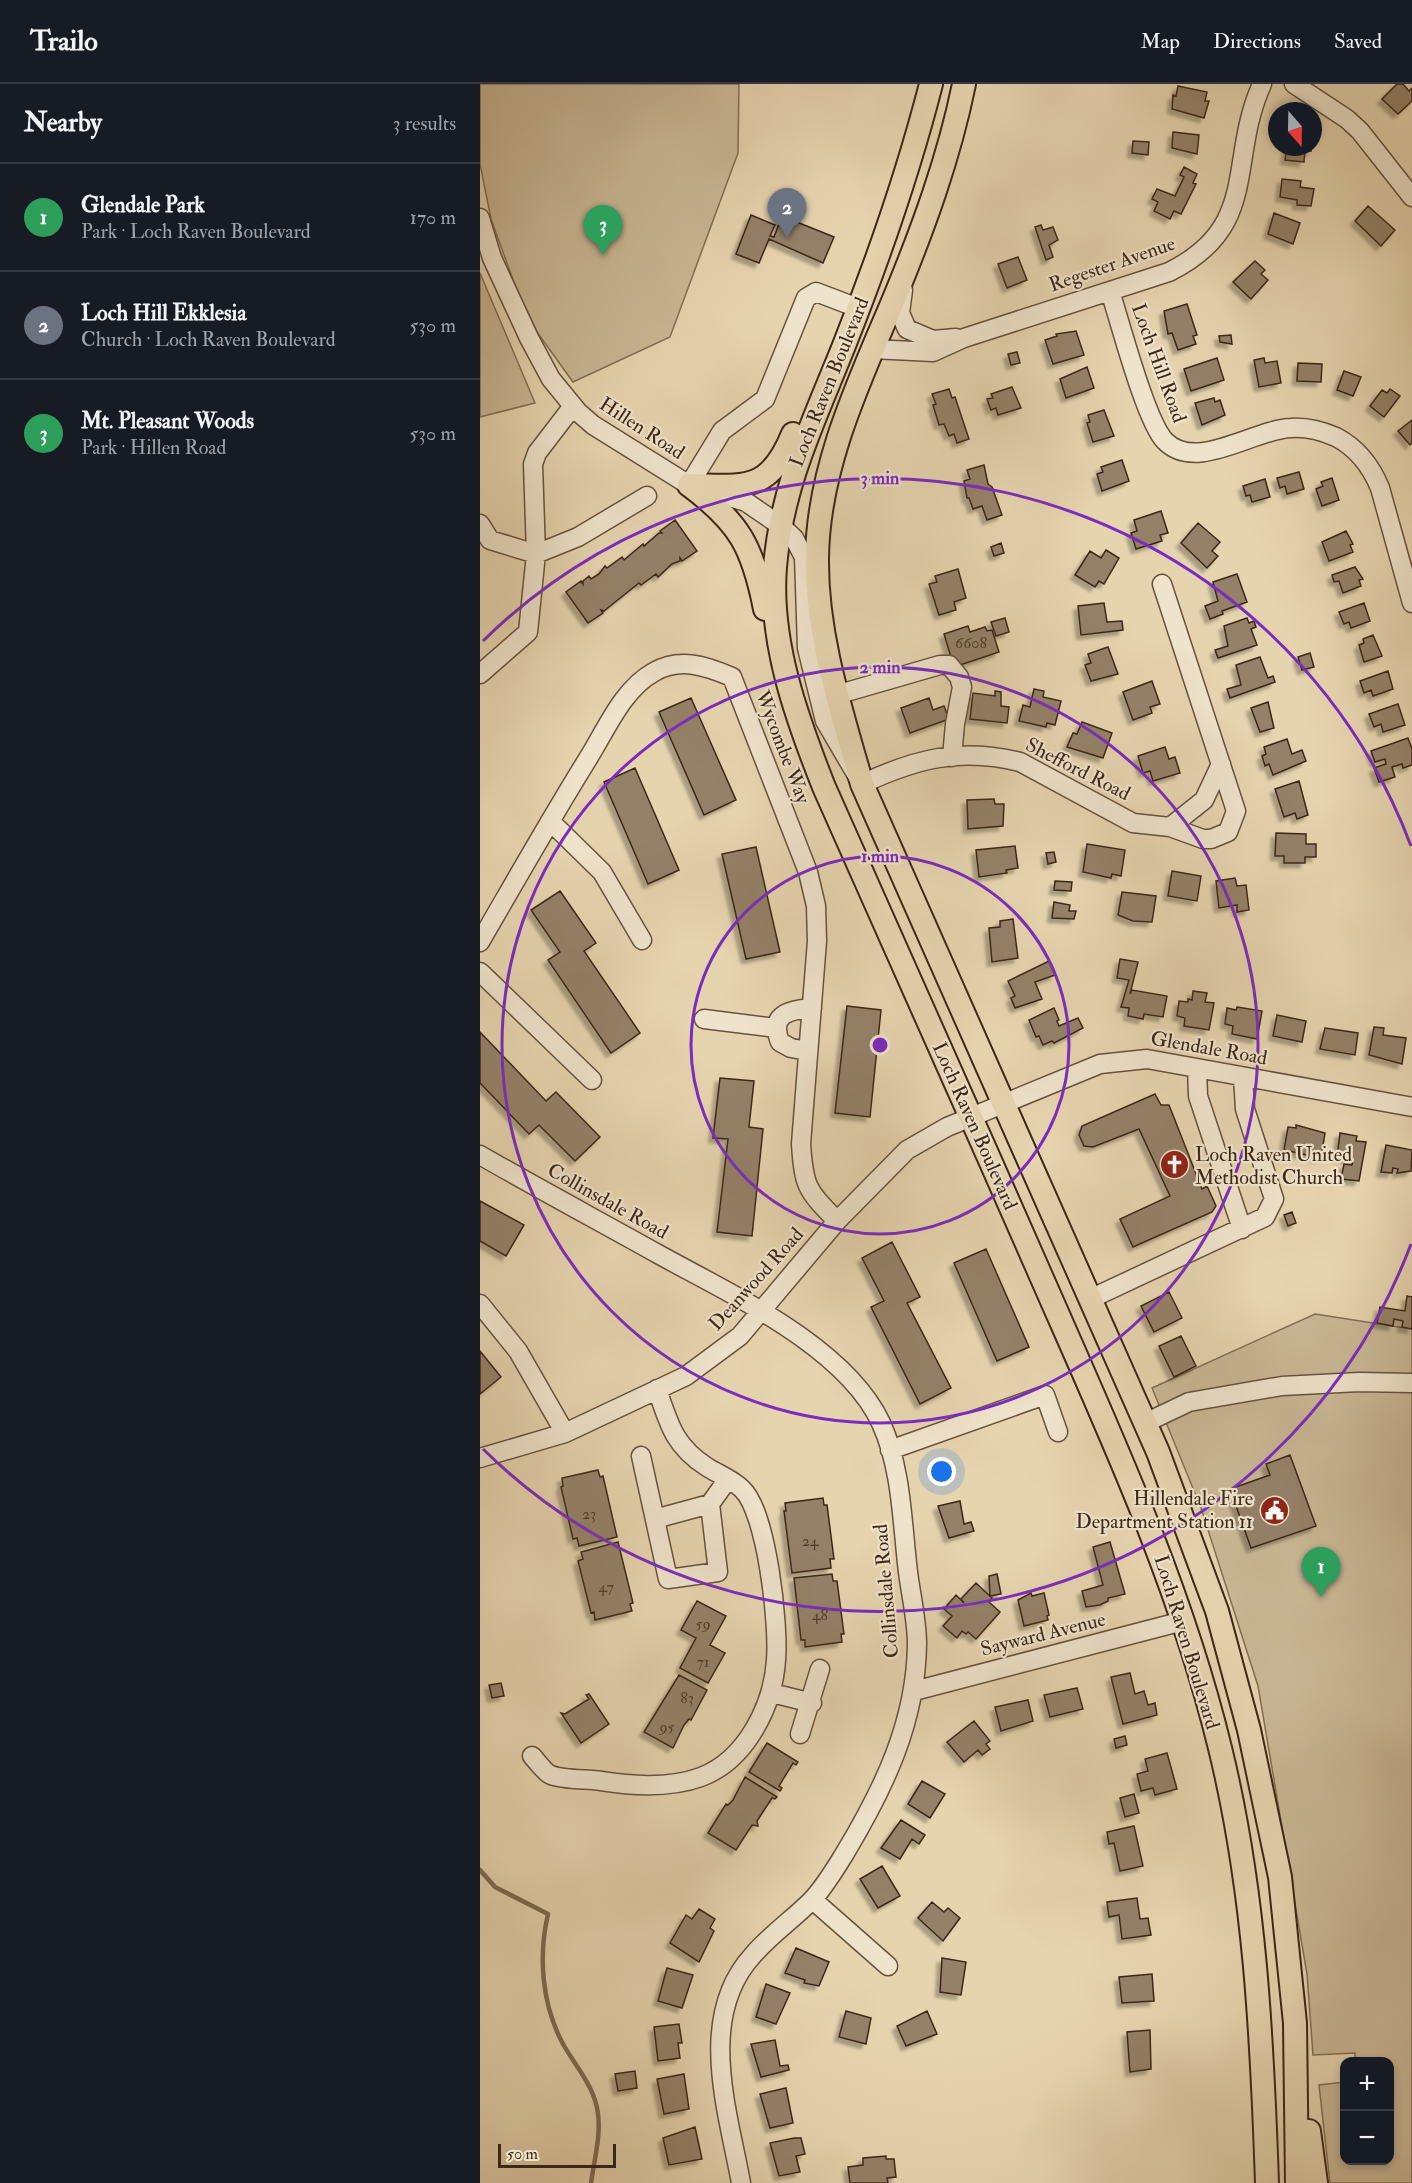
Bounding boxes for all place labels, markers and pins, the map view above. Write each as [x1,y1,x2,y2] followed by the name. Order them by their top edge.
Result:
[768,188,806,238] pin: 2
[584,206,622,255] pin: 3
[870,1035,890,1055] centre of rings
[1195,1142,1352,1190] place label: Loch Raven United Methodist Church
[1158,1149,1190,1181] church icon: Loch Raven United Methodist Church
[1075,1486,1253,1535] place label: Hillendale Fire Department Station 11
[1258,1494,1290,1526] public building icon: Hillendale Fire Department Station 11
[1302,1548,1340,1597] pin: 1

